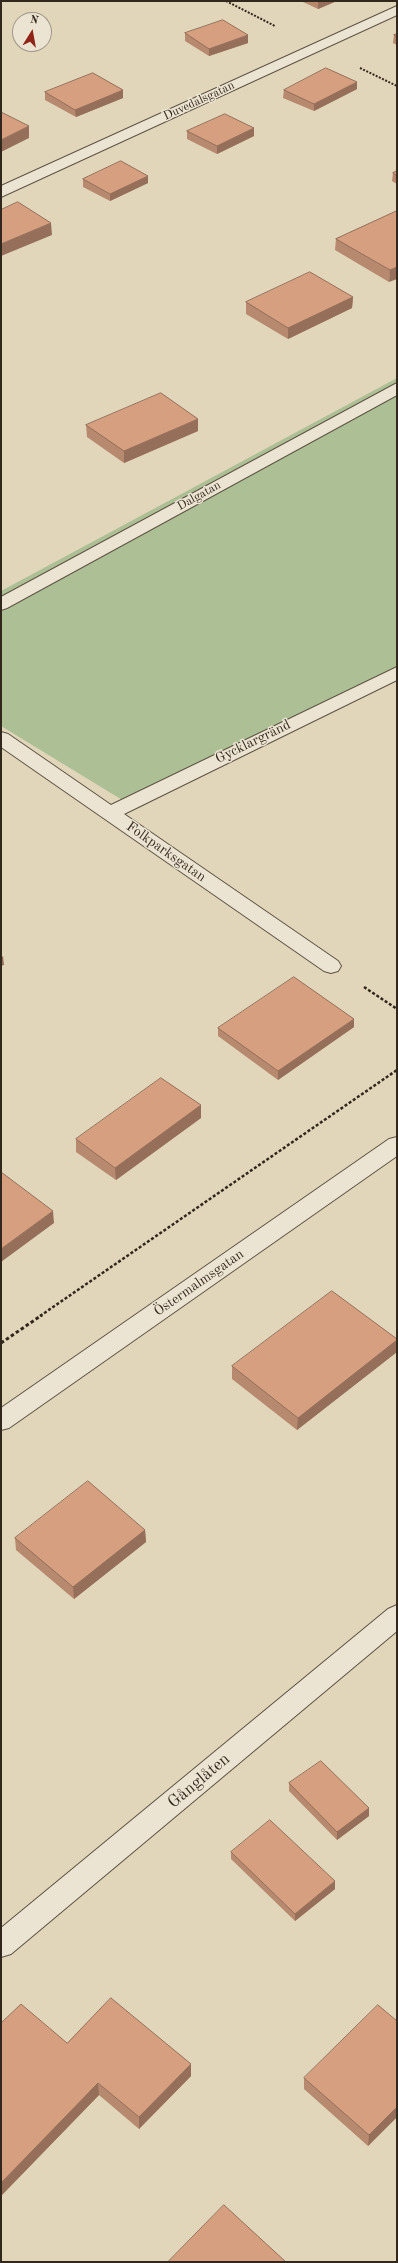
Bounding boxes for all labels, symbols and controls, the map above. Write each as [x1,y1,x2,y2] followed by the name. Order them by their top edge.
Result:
[12,12,52,52] north arrow
[29,15,39,27] text: N
[161,78,237,124] street label: Duvedalsgatan
[175,478,223,514] street label: Dalgatan
[213,717,293,767] street label: Gycklargränd
[123,818,209,886] street label: Folkparksgatan
[151,1246,247,1320] street label: Östermalmsgatan
[164,1749,234,1813] street label: Gånglåten

